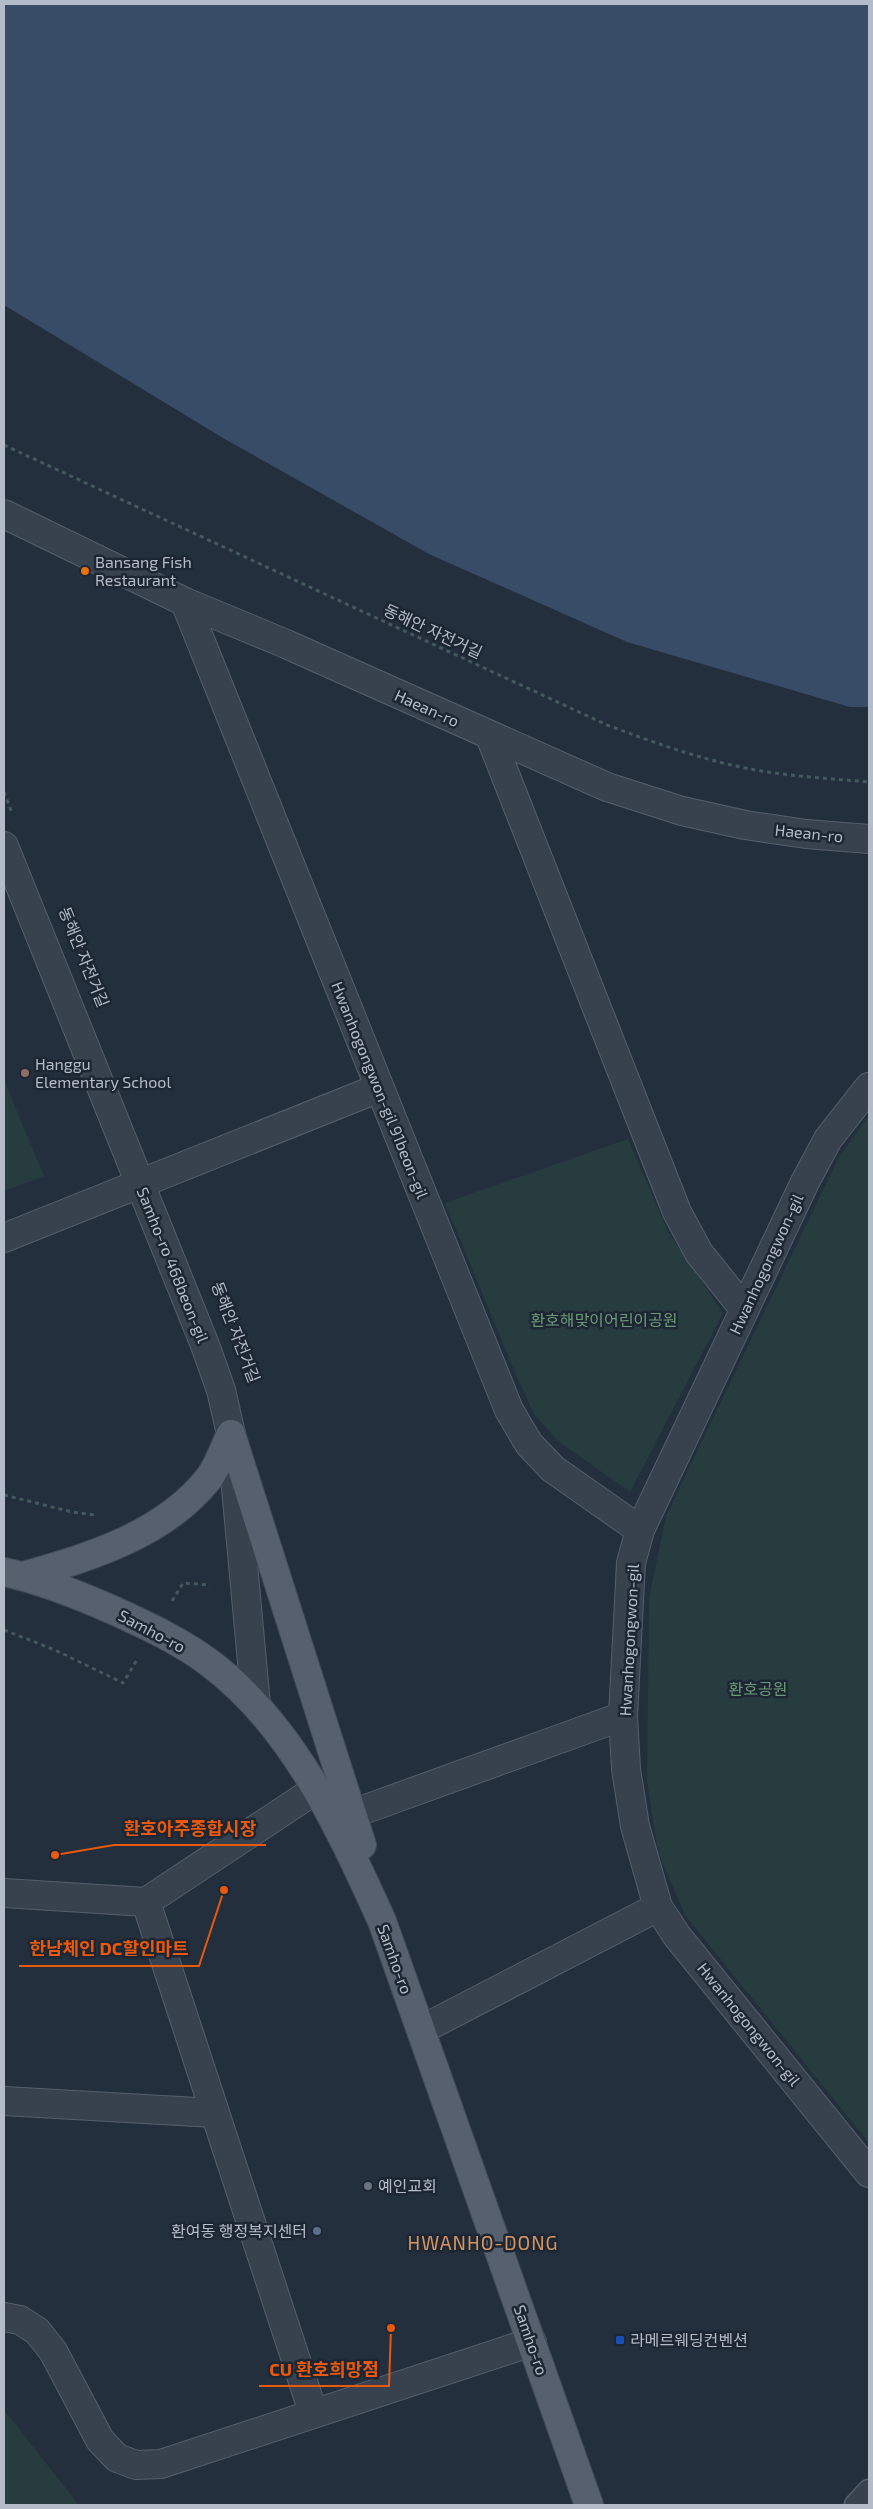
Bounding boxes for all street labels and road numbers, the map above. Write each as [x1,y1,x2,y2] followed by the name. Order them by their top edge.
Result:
[381,599,486,662] street label: 동해안 자전거길
[392,685,462,730] street label: Haean-ro
[774,819,844,846] street label: Haean-ro
[56,904,113,1010] street label: 동해안 자전거길
[328,978,433,1201] street label: Hwanhogongwon-gil 91beon-gil
[134,1184,213,1345] street label: Samho-ro 468beon-gil
[725,1190,807,1337] street label: Hwanhogongwon-gil
[208,1279,264,1385] street label: 동해안 자전거길
[615,1563,642,1717] street label: Hwanhogongwon-gil
[116,1605,189,1656] street label: Samho-ro
[374,1921,417,1996] street label: Samho-ro
[694,1958,805,2089] street label: Hwanhogongwon-gil
[511,2302,552,2377] street label: Samho-ro

